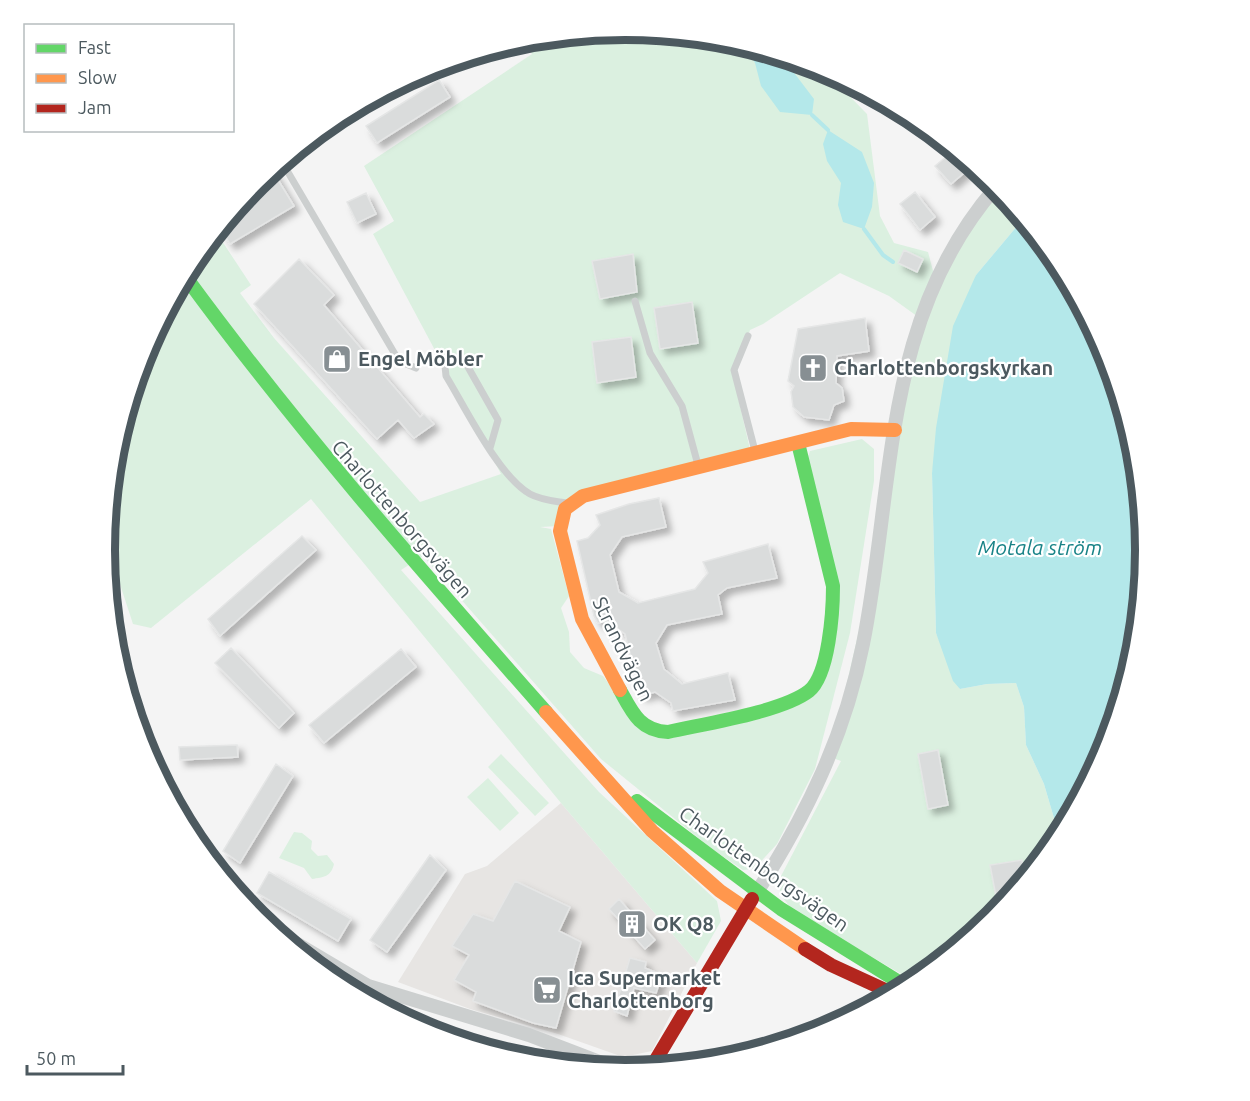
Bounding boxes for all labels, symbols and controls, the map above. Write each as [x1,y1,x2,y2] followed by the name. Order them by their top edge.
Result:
[24,24,234,132] legend
[78,37,111,57] text: Fast
[78,67,117,87] text: Slow
[78,97,112,117] text: Jam
[321,343,353,375] shop icon: Engel Möbler
[358,347,484,370] place label: Engel Möbler
[797,352,829,384] church icon: Charlottenborgskyrkan
[834,356,1053,379] place label: Charlottenborgskyrkan
[328,435,477,602] street label: Charlottenborgsvägen
[978,535,1102,559] water label: Motala ström
[588,593,659,705] street label: Strandvägen
[675,801,854,936] street label: Charlottenborgsvägen
[616,908,648,940] building icon: OK Q8
[653,912,714,935] place label: OK Q8
[568,966,721,1012] place label: Ica Supermarket Charlottenborg
[531,974,563,1006] supermarket icon: Ica Supermarket Charlottenborg
[27,1038,123,1076] scale bar
[36,1048,76,1068] text: 50 m

